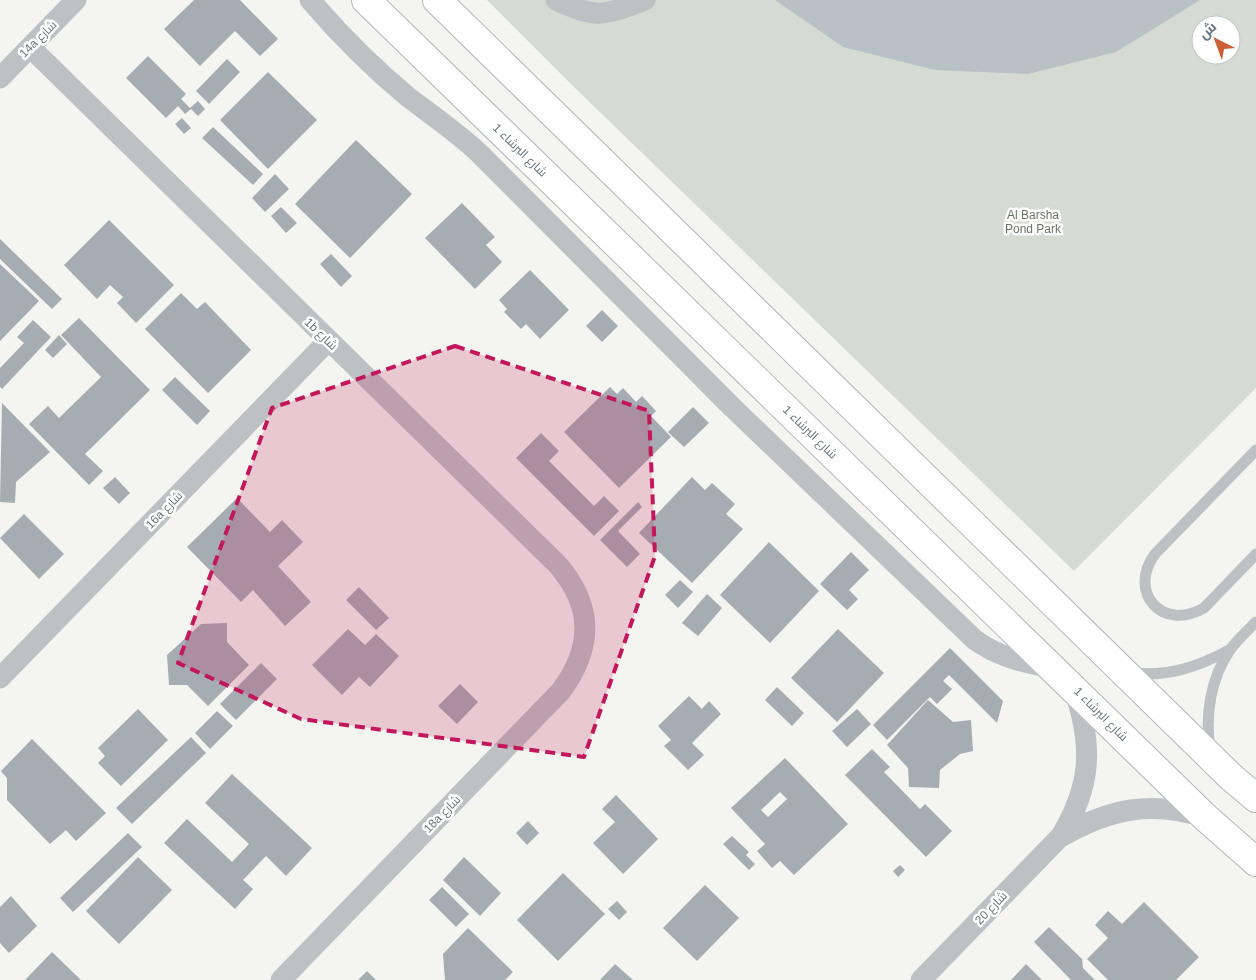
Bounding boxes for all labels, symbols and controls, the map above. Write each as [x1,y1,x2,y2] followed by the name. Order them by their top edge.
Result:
[1191,15,1241,65] north arrow
[17,18,60,61] street label: 14a شارع
[1195,18,1220,43] text: ش
[489,121,550,180] street label: شارع البرشاء 1
[1005,208,1062,236] park label: Al Barsha Pond Park
[301,315,340,354] street label: 1b شارع
[779,403,840,462] street label: شارع البرشاء 1
[143,488,186,532] street label: 16a شارع
[1071,684,1131,745] street label: شارع البرشاء 1
[421,792,464,836] street label: 18a شارع
[972,889,1011,928] street label: شارع 20

